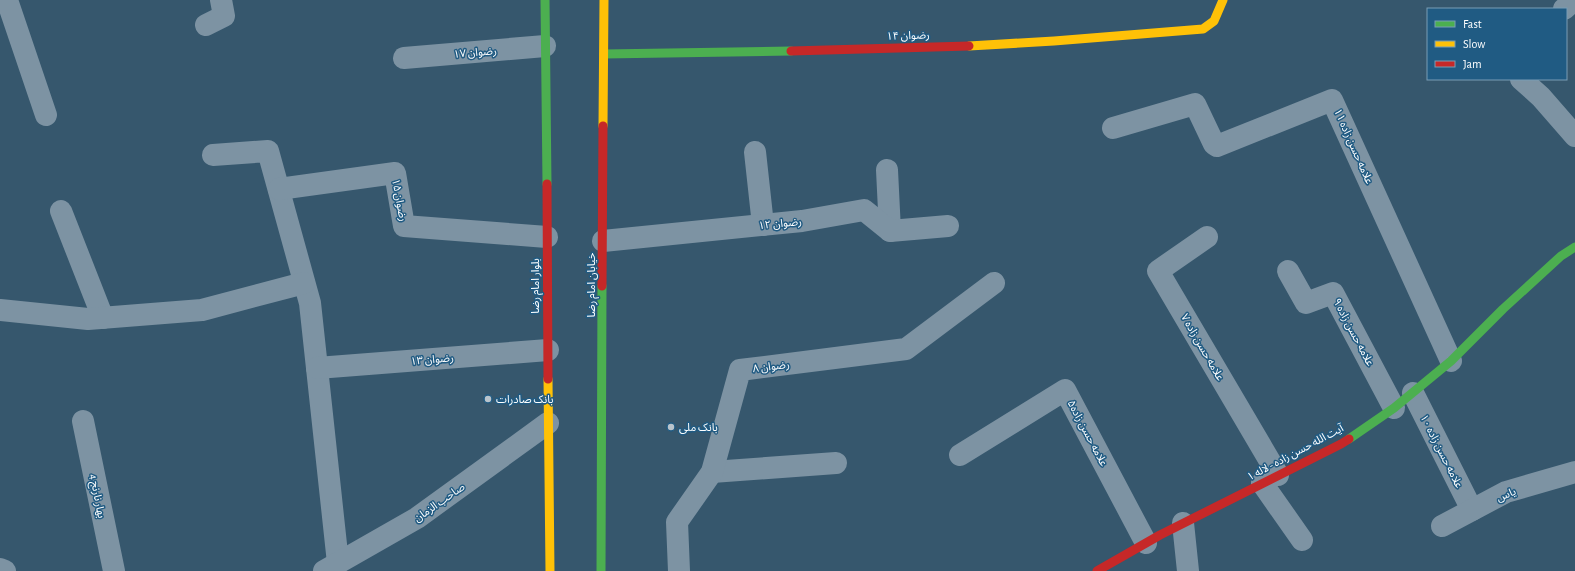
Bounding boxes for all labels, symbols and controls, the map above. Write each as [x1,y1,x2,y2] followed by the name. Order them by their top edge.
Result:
[1427,8,1567,80] legend
[1463,18,1482,30] text: Fast
[886,29,930,43] street label: رضوان ۱۴
[1463,38,1485,50] text: Slow
[453,45,497,61] street label: رضوان ۱۷
[1463,58,1482,70] text: Jam
[1331,107,1375,186] street label: علامه حسن زاده ۱۱
[389,178,409,223] street label: رضوان ۱۵
[758,216,802,232] street label: رضوان ۱۲
[586,252,599,317] street label: خیابان امام رضا
[530,258,543,314] street label: بلوار امام رضا
[1330,297,1376,369] street label: علامه حسن زاده ۹
[1178,312,1226,383] street label: علامه حسن زاده ۷
[410,352,454,368] street label: رضوان ۱۳
[752,359,790,375] street label: رضوان ۸
[483,394,493,404] marker: بانک صادرات
[496,394,553,406] place label: بانک صادرات
[1065,398,1110,469] street label: علامه حسن زاده۵
[1417,413,1465,491] street label: علامه حسن زاده ۱۰
[666,422,676,432] marker: بانک‌ ملی
[679,422,718,434] place label: بانک‌ ملی
[1245,422,1346,483] street label: آیت الله حسن زاده - لاله ۱
[86,473,107,519] street label: بهار نارنج 4
[412,481,468,525] street label: صاحب الزمان
[1495,486,1518,504] street label: یاس

